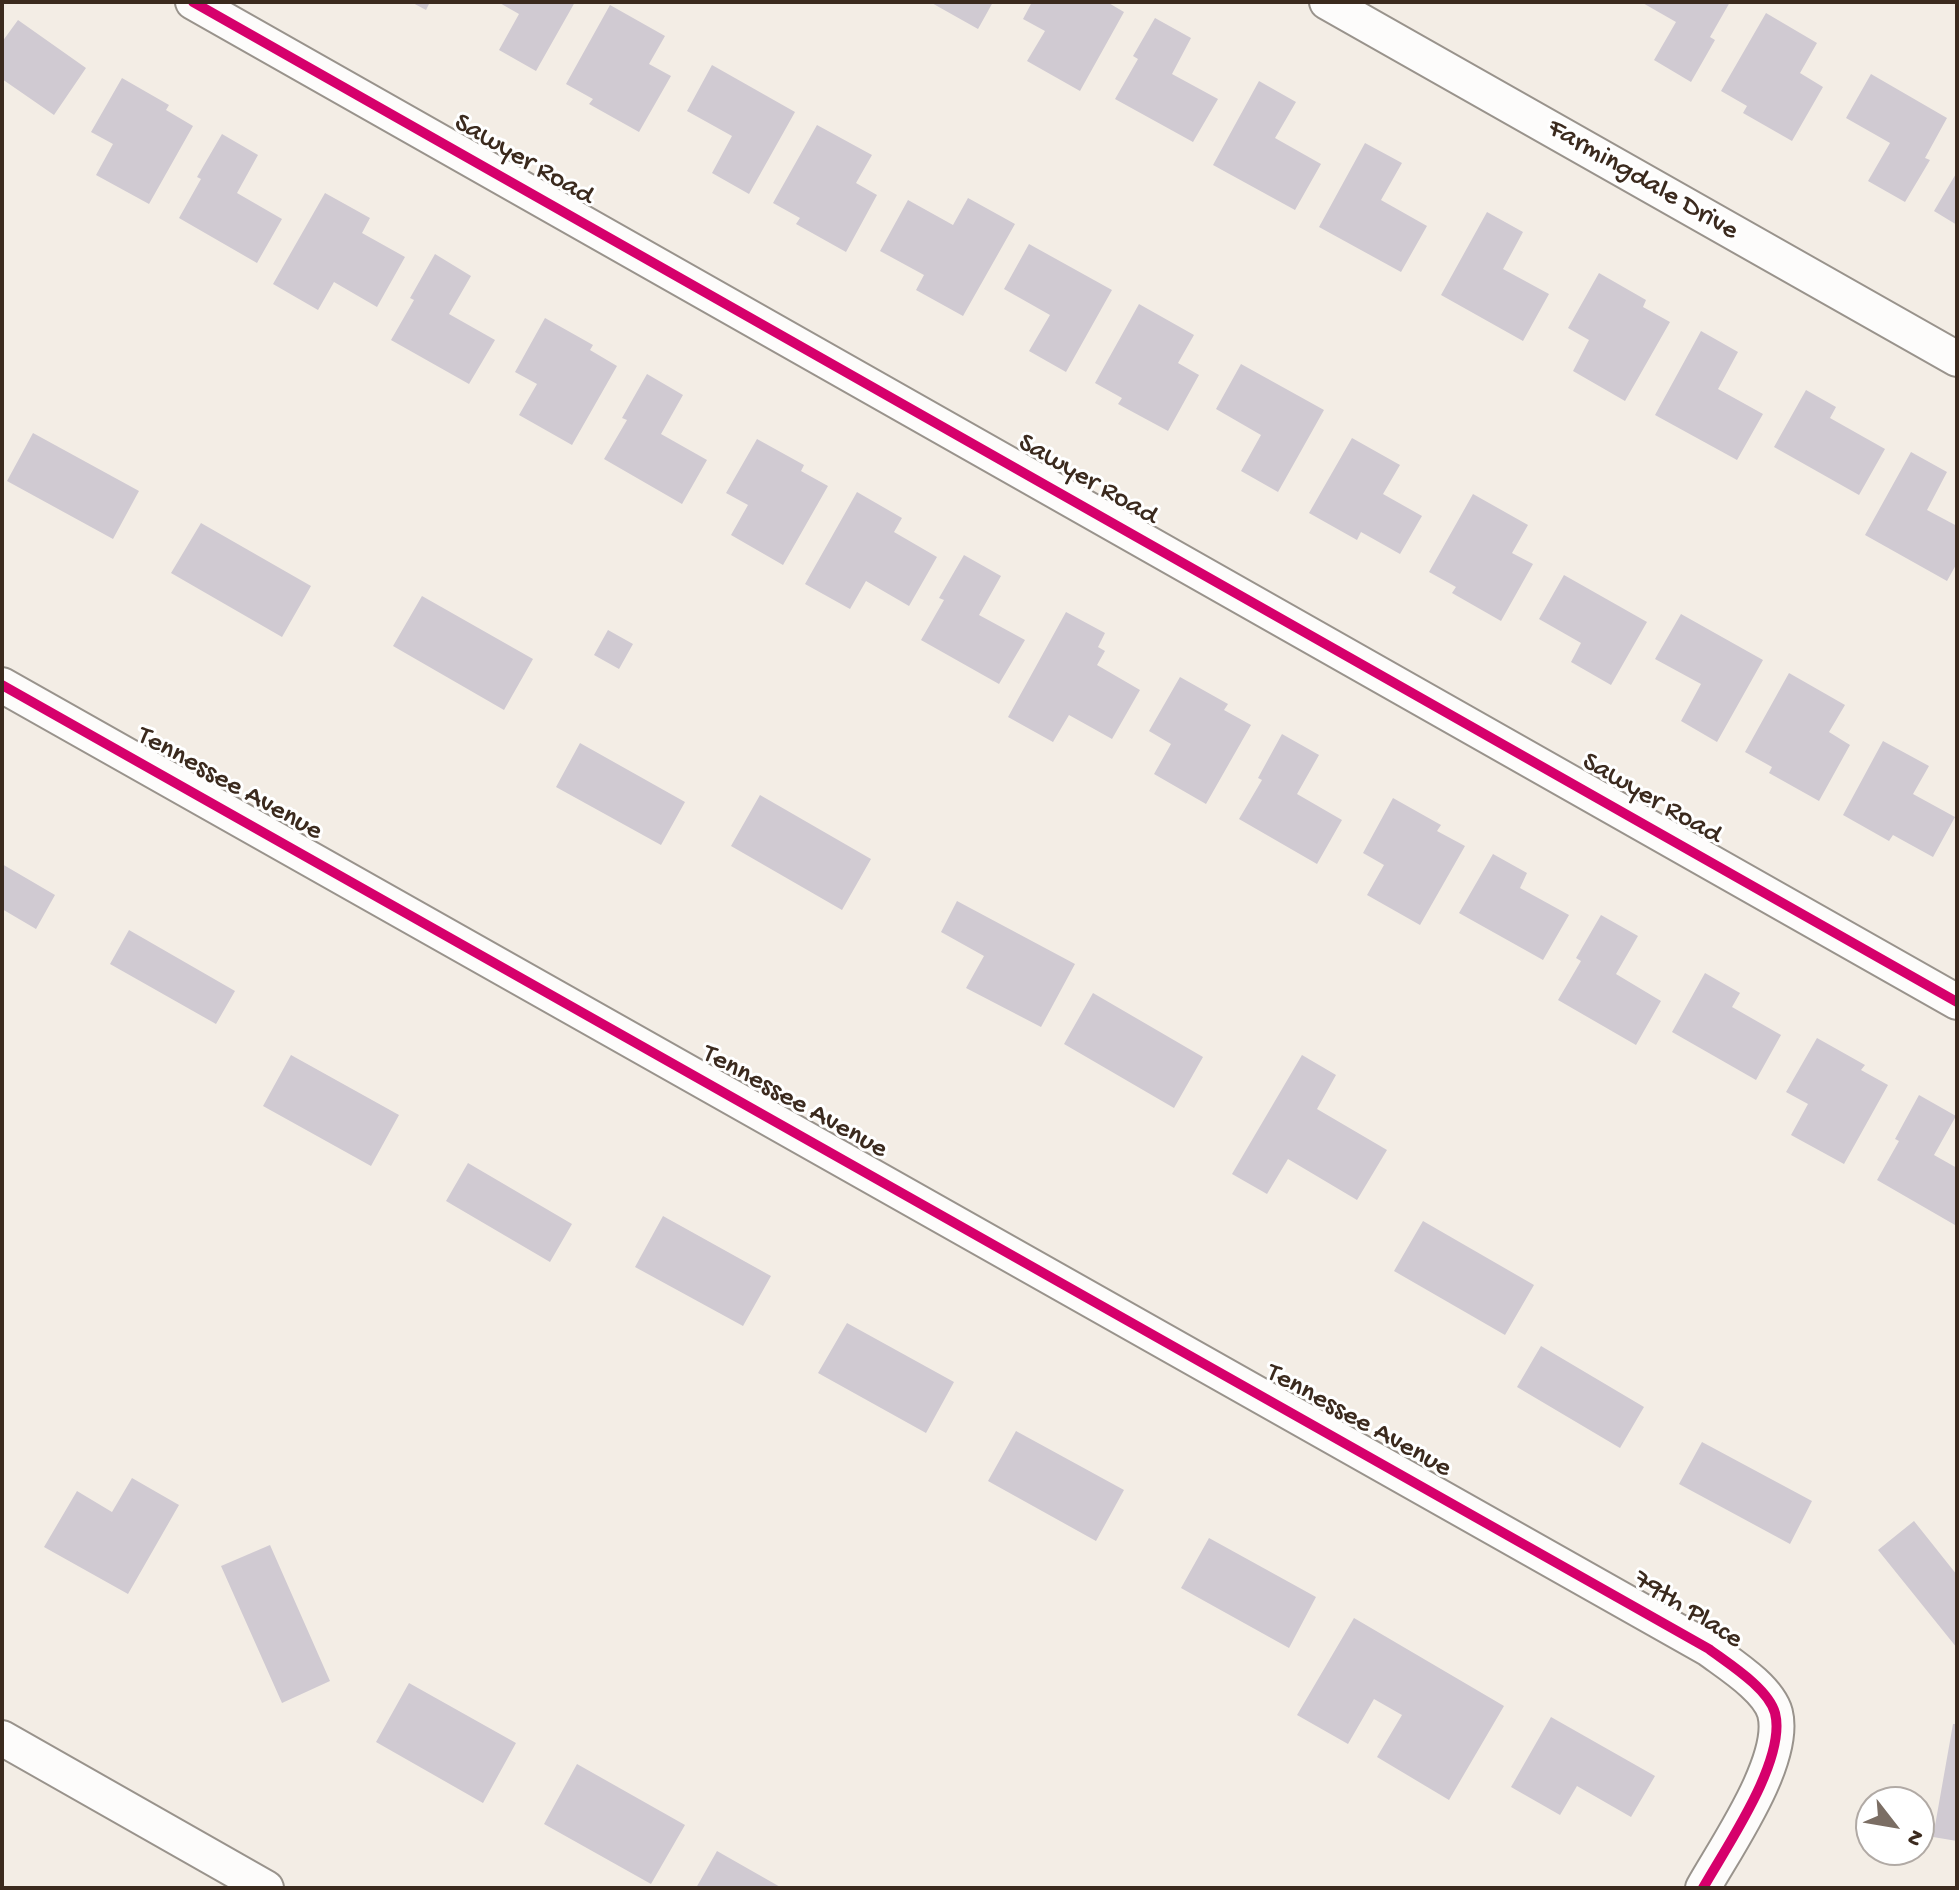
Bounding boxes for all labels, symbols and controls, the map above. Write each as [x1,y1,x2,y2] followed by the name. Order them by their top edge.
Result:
[447,107,599,215] street label: Sawyer Road
[1540,113,1744,249] street label: Farmingdale Drive
[1011,427,1163,535] street label: Sawyer Road
[130,720,328,850] street label: Tennessee Avenue
[1575,746,1727,854] street label: Sawyer Road
[695,1038,893,1168] street label: Tennessee Avenue
[1259,1357,1457,1487] street label: Tennessee Avenue
[1626,1564,1748,1658] street label: 79th Place
[1855,1786,1935,1866] north arrow
[1899,1824,1929,1850] text: N

